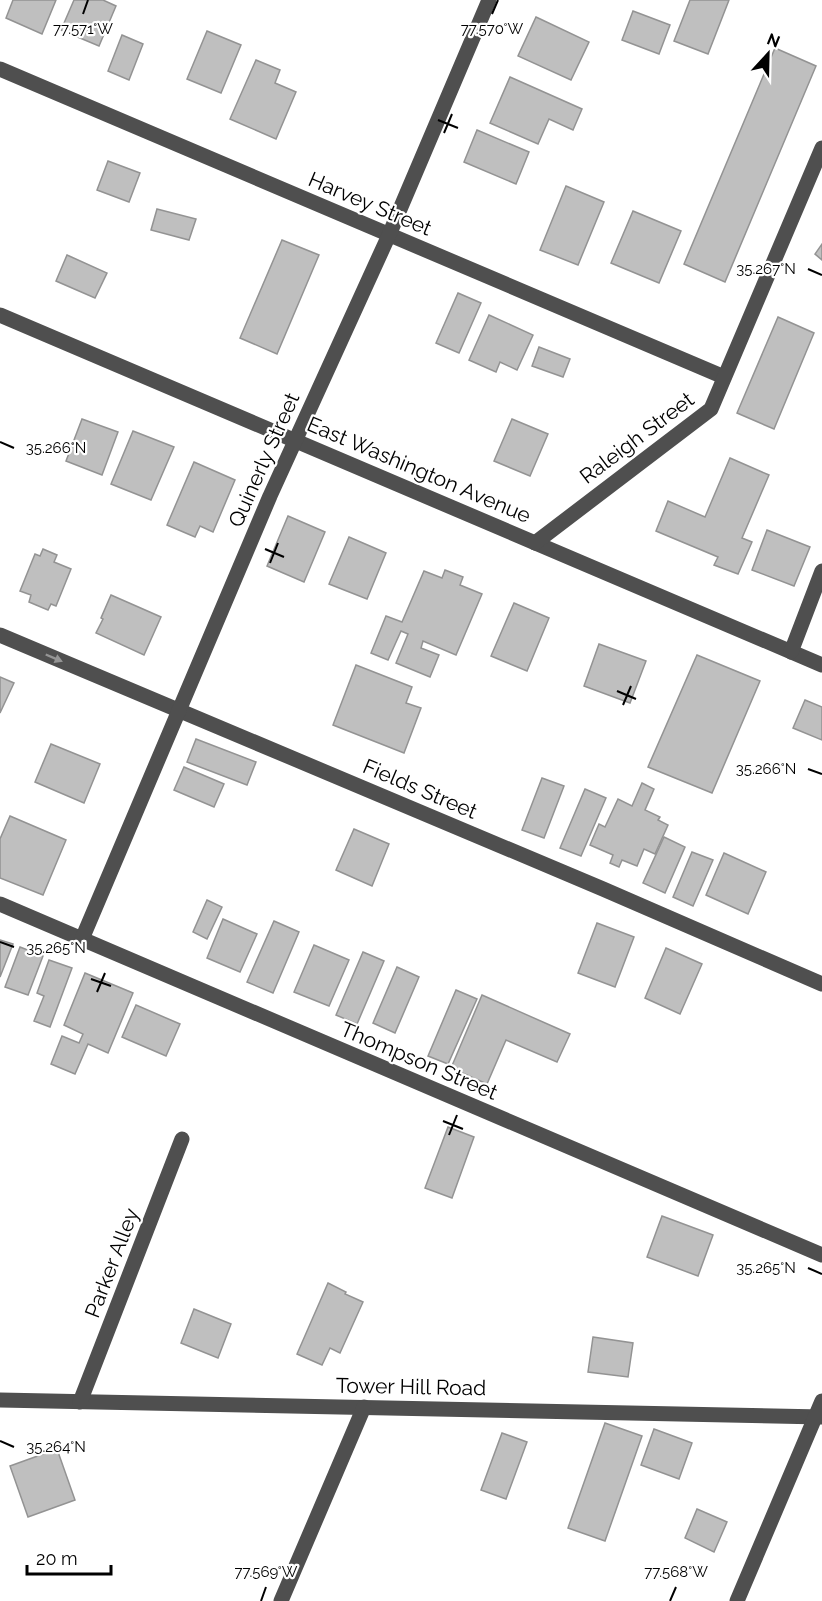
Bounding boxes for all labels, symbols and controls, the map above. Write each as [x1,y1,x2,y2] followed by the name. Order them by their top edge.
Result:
[53,20,113,38] text: 77.571°W
[461,20,524,38] text: 77.570°W
[738,24,798,84] north arrow
[764,29,783,52] text: N
[305,166,436,241] street label: Harvey Street
[736,260,796,278] text: 35.267°N
[575,387,699,489] street label: Raleigh Street
[223,389,304,531] street label: Quinerly Street
[304,411,535,528] street label: East Washington Avenue
[26,439,86,457] text: 35.266°N
[45,654,63,663] one-way arrow
[359,753,481,824] street label: Fields Street
[736,760,796,778] text: 35.266°N
[26,939,86,957] text: 35.265°N
[337,1016,502,1105] street label: Thompson Street
[79,1205,144,1321] street label: Parker Alley
[736,1259,796,1277] text: 35.265°N
[336,1373,486,1400] street label: Tower Hill Road
[26,1438,86,1456] text: 35.264°N
[27,1538,111,1576] scale bar
[36,1548,78,1569] text: 20 m
[234,1563,298,1581] text: 77.569°W
[644,1563,708,1581] text: 77.568°W

